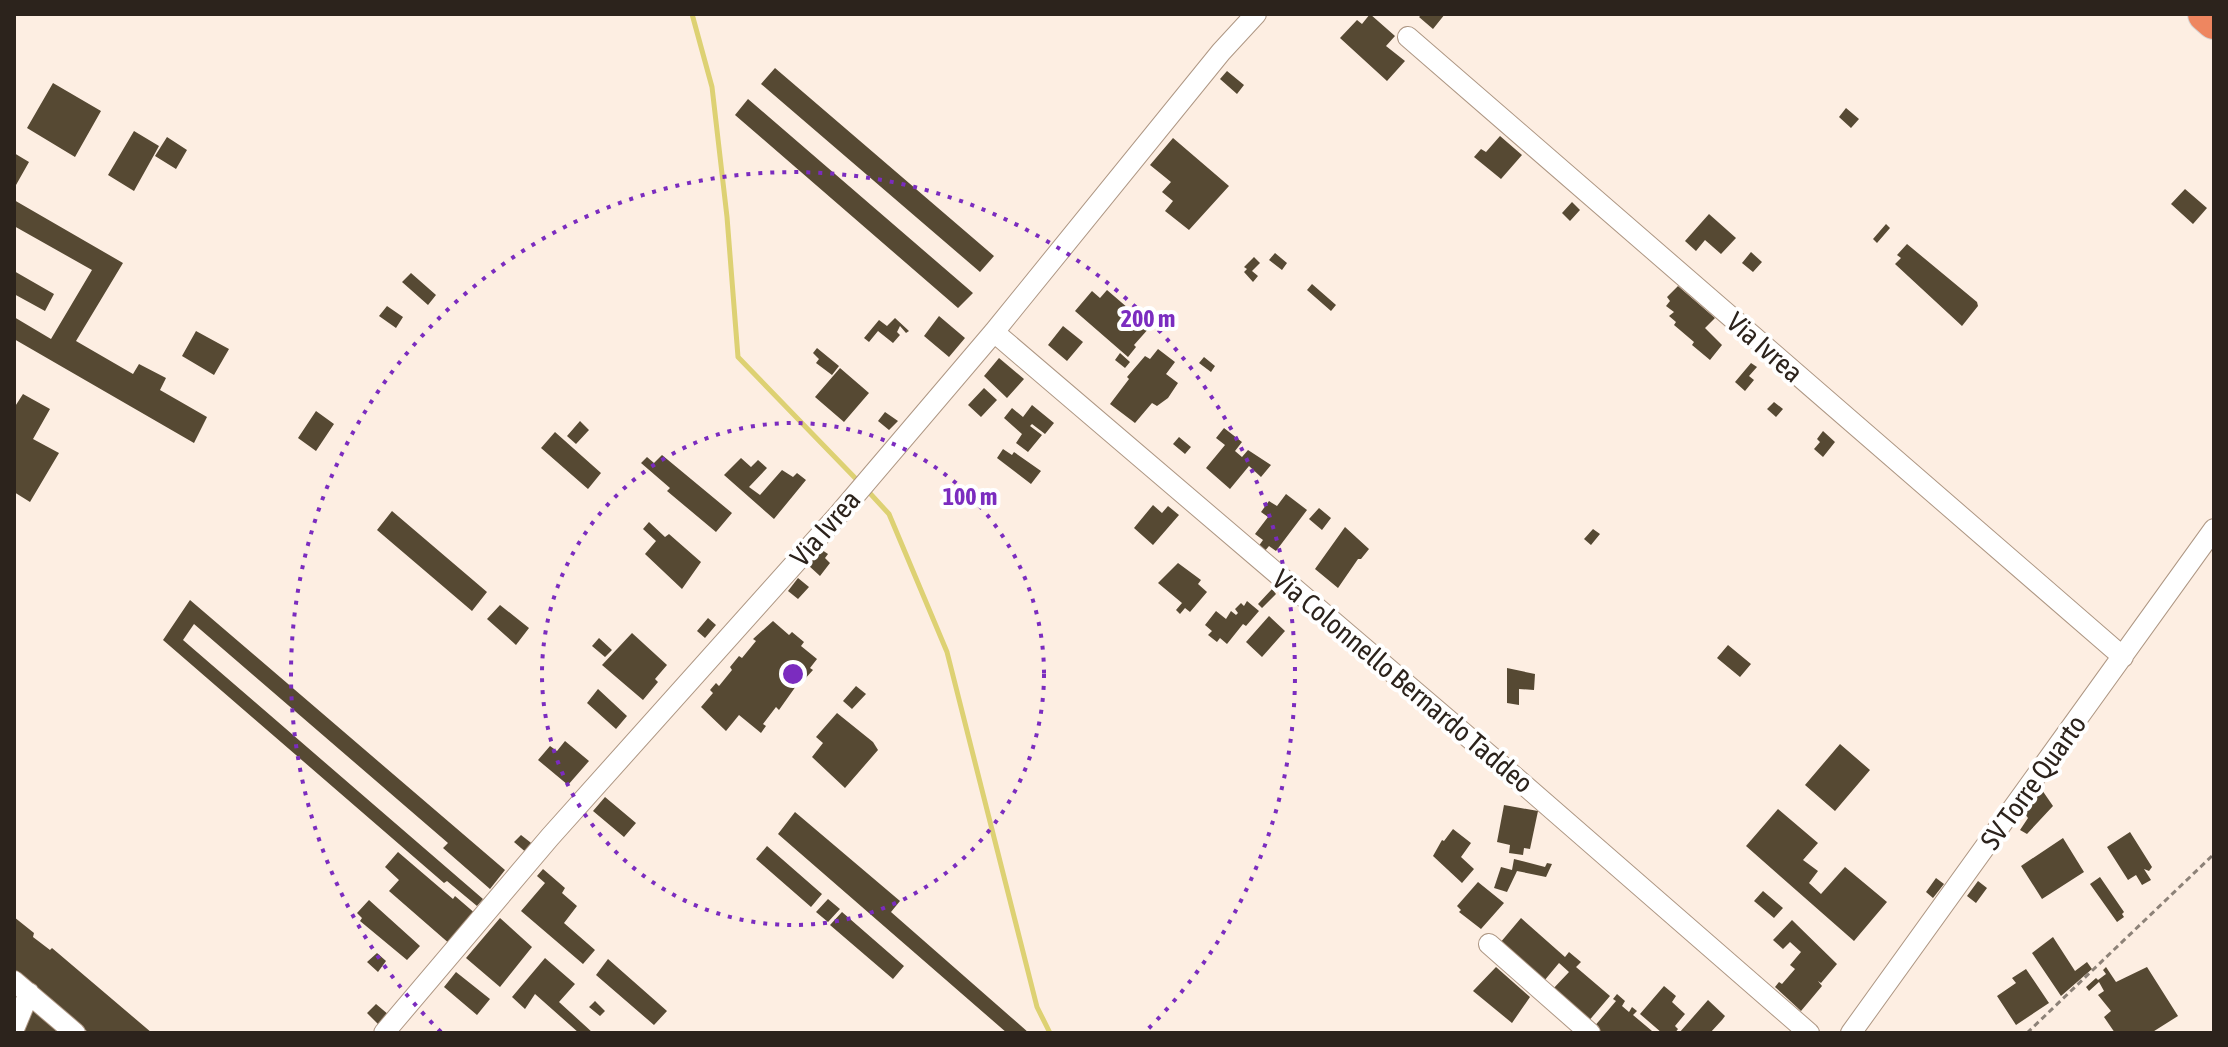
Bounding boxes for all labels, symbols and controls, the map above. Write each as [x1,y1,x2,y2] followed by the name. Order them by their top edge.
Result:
[1121,305,1175,332] text: 200 m
[1721,306,1809,388] street label: Via Ivrea
[943,483,997,510] text: 100 m
[784,484,866,572] street label: Via Ivrea
[1267,563,1539,799] street label: Via Colonnello Bernardo Taddeo
[779,660,807,688] centre of rings
[1974,709,2092,855] street label: SV Torre Quarto

